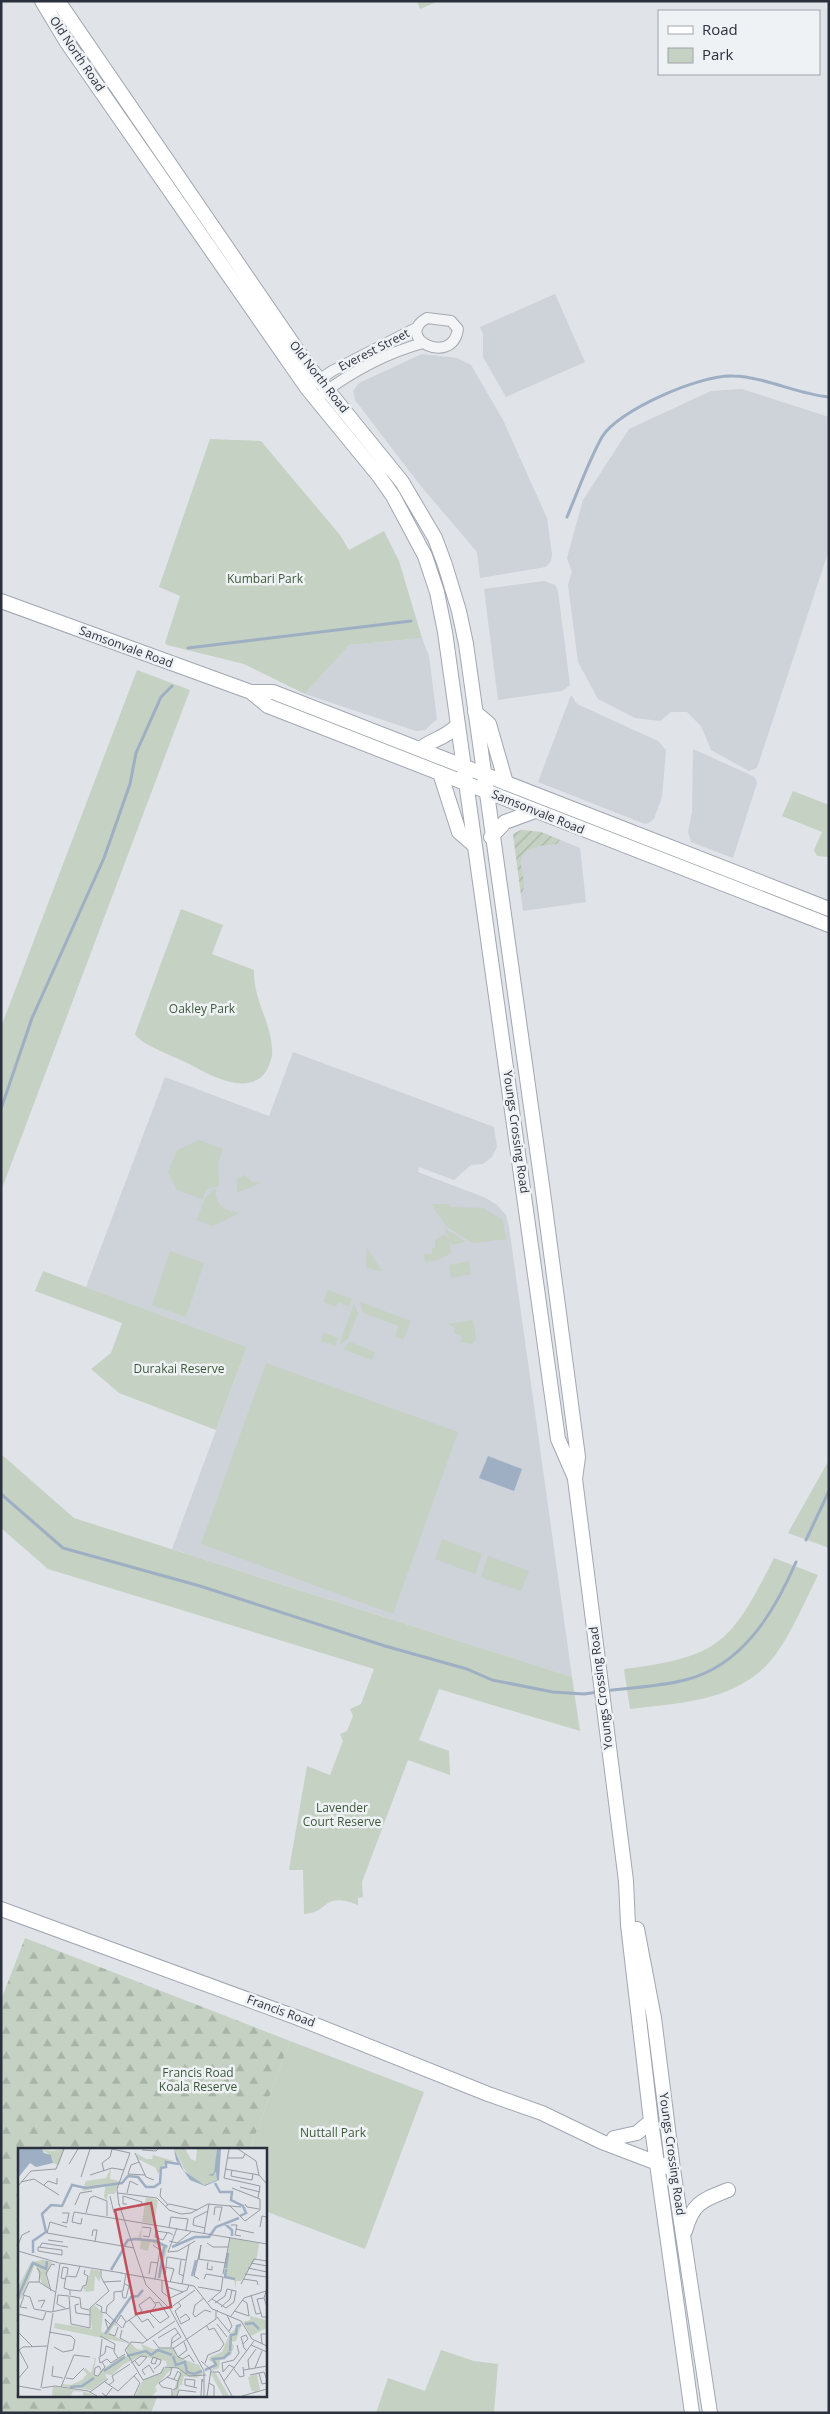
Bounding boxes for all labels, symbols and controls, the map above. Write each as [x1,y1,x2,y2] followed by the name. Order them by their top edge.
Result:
[658,10,820,75] legend
[46,13,109,95] street label: Old North Road
[702,19,738,39] text: Road
[702,44,733,64] text: Park
[335,324,412,375] street label: Everest Street
[286,337,353,416] street label: Old North Road
[227,570,304,587] park label: Kumbari Park
[77,622,176,671] street label: Samsonvale Road
[489,785,587,838] street label: Samsonvale Road
[169,1000,236,1017] park label: Oakley Park
[499,1069,534,1194] street label: Youngs Crossing Road
[134,1360,225,1377] park label: Durakai Reserve
[585,1626,616,1751] street label: Youngs Crossing Road
[303,1799,382,1830] park label: Lavender Court Reserve
[245,1990,318,2031] street label: Francis Road
[159,2064,237,2095] park label: Francis Road Koala Reserve
[655,2091,690,2216] street label: Youngs Crossing Road
[300,2124,367,2141] park label: Nuttall Park
[18,2148,266,2396] inset map

